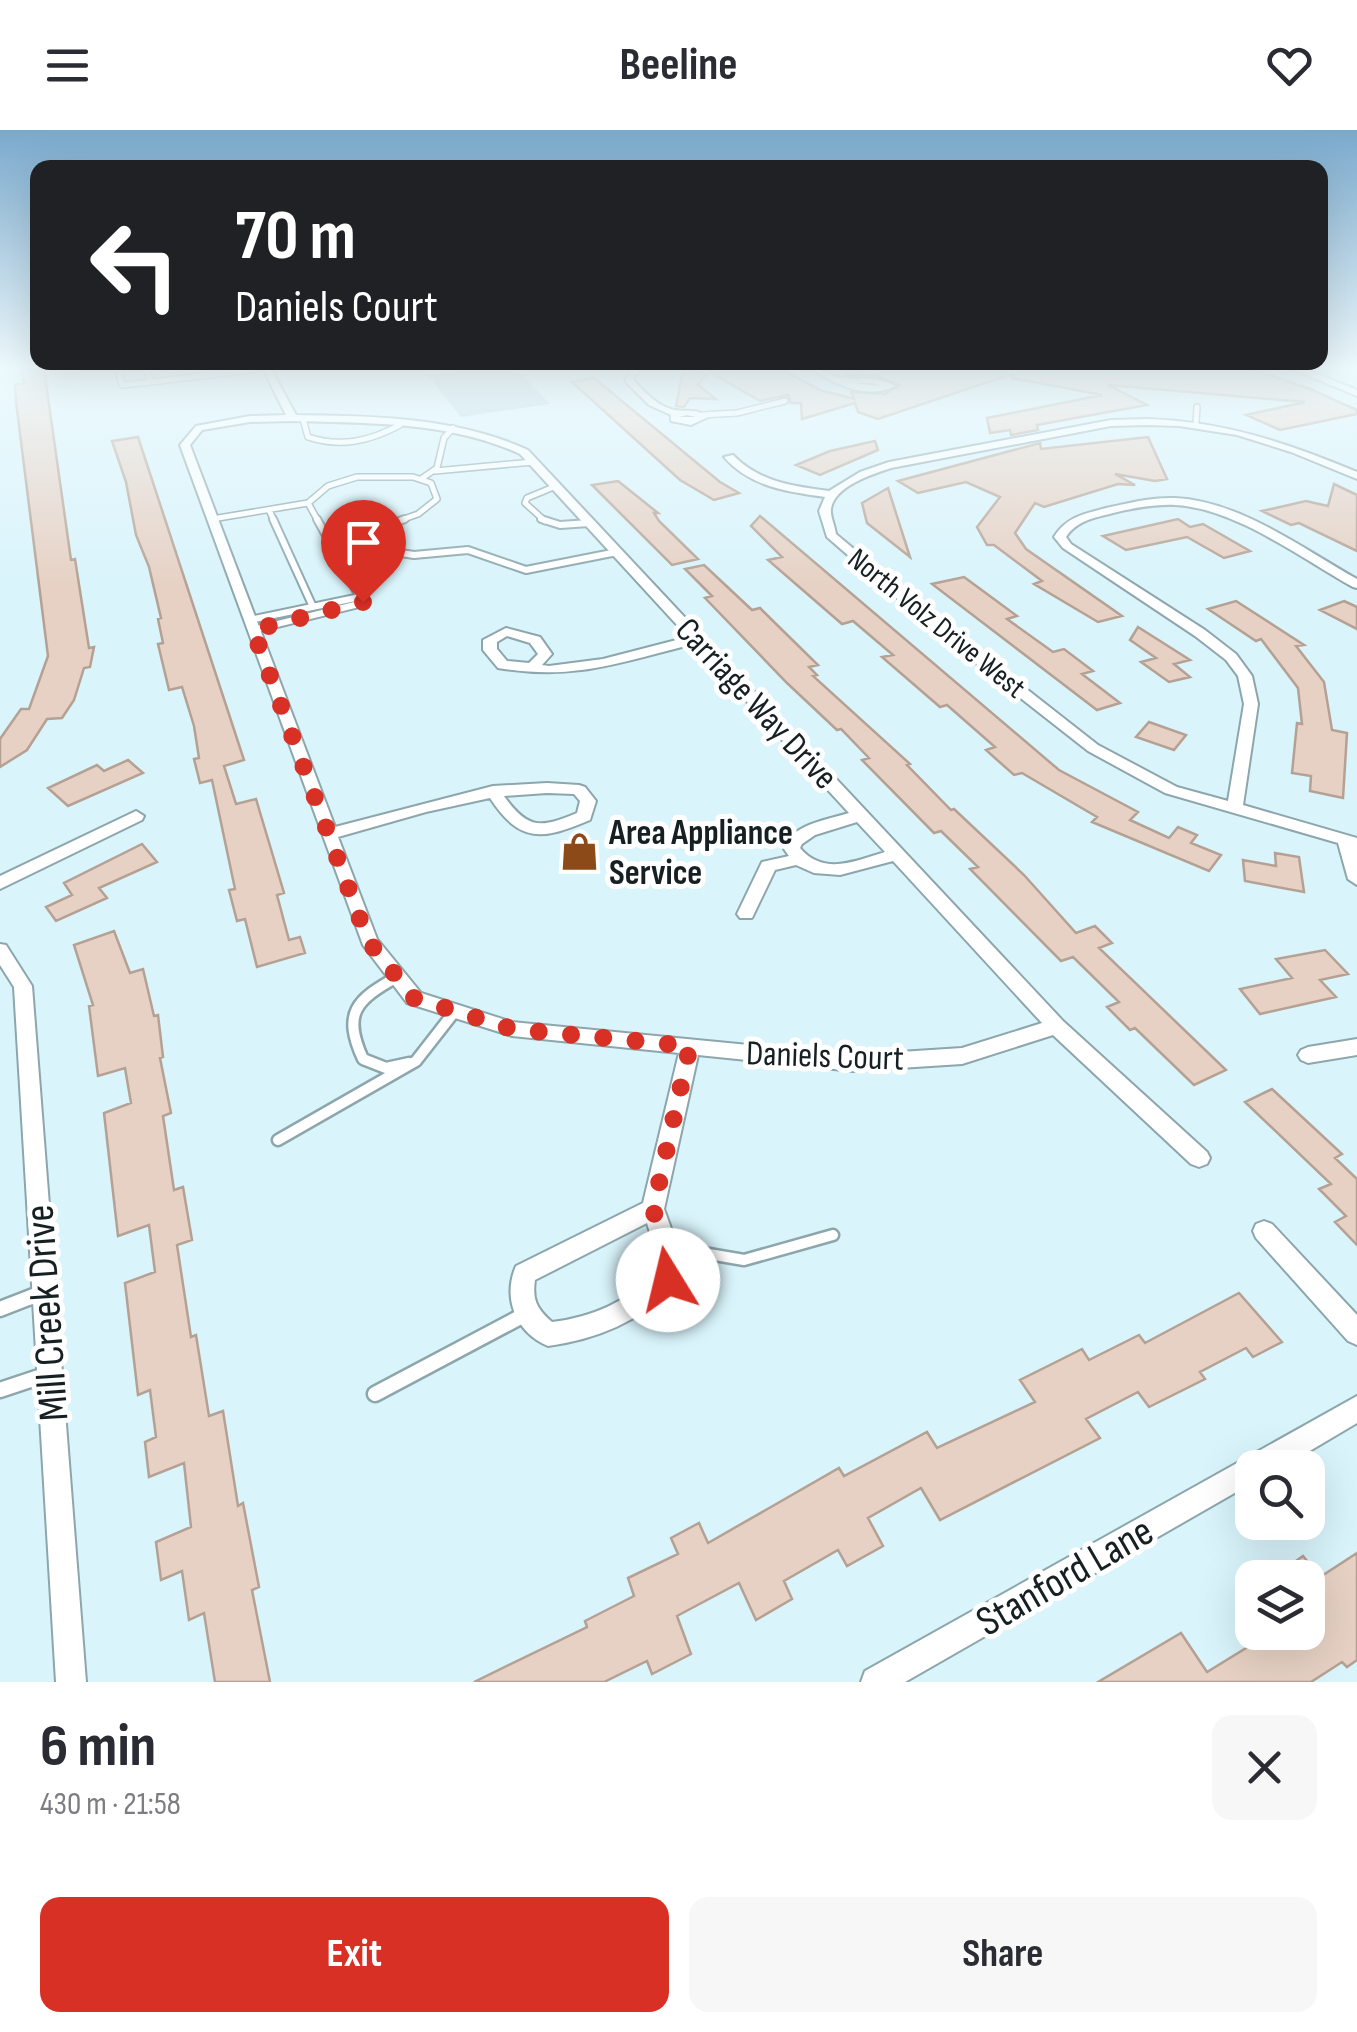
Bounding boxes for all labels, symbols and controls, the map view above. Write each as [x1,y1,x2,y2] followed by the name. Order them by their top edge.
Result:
[40,38,95,93] icon: menu
[620,38,737,93] text: Beeline
[1262,38,1317,93] icon: heart
[235,195,356,279] text: 70 m
[70,200,200,330] icon: left
[235,280,438,335] text: Daniels Court
[321,500,406,603] pin
[336,515,391,570] icon: arrive
[840,541,1032,706] street label: North Volz Drive West
[666,609,846,799] street label: Carriage Way Drive
[608,812,793,895] place label: Area Appliance Service
[558,831,600,873] shop icon: Area Appliance Service
[745,1032,904,1081] street label: Daniels Court
[15,1203,80,1423] street label: Mill Creek Drive
[616,1228,720,1332] position arrow
[1235,1450,1325,1650] map controls
[1235,1450,1325,1540] button: search
[968,1506,1163,1648] street label: Stanford Lane
[1235,1560,1325,1650] button: layers
[40,1711,156,1783] text: 6 min
[1212,1715,1317,1820] button: close
[40,1785,181,1824] text: 430 m · 21:58
[40,1897,669,2012] button: Exit
[689,1897,1317,2012] button: Share

